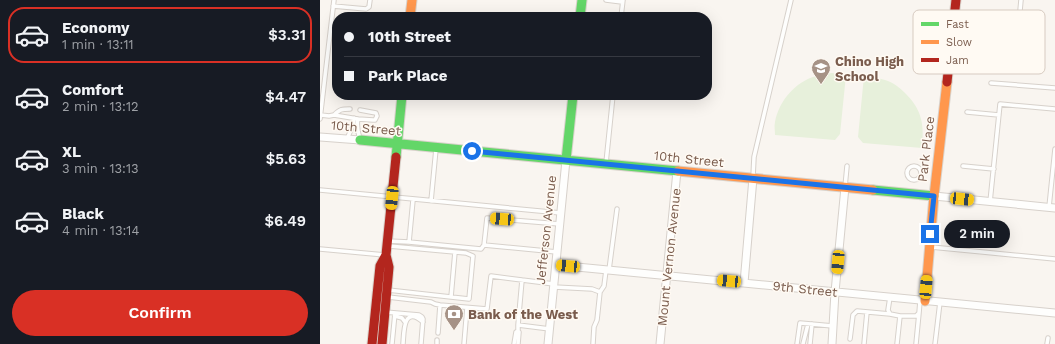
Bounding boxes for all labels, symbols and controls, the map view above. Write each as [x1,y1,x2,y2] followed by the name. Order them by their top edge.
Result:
[913,10,1045,74] legend
[14,17,50,53] icon: car
[946,18,969,31] text: Fast
[62,19,129,37] text: Economy
[268,26,306,44] text: $3.31
[368,28,451,46] text: 10th Street
[946,36,972,49] text: Slow
[62,37,134,52] text: 1 min · 13:11
[835,54,904,84] place label: Chino High School
[946,54,969,67] text: Jam
[810,57,832,85] school or university icon: Chino High School
[368,67,447,85] text: Park Place
[14,79,50,115] icon: car
[62,81,123,99] text: Comfort
[265,88,306,106] text: $4.47
[62,99,139,114] text: 2 min · 13:12
[915,115,937,183] street label: Park Place
[330,117,402,139] street label: 10th Street
[14,141,50,177] icon: car
[463,142,481,160] route start
[62,143,81,161] text: XL
[653,148,725,170] street label: 10th Street
[266,150,306,168] text: $5.63
[62,161,139,176] text: 3 min · 13:13
[533,175,559,285] street label: Jefferson Avenue
[385,185,399,211] car
[654,187,684,327] street label: Mount Vernon Avenue
[949,192,975,206] car
[14,203,50,239] icon: car
[62,205,104,223] text: Black
[264,212,306,230] text: $6.49
[490,212,514,226] car
[944,220,1010,248] callout: 2 min
[62,223,139,238] text: 4 min · 13:14
[921,225,939,243] route end
[959,226,995,241] text: 2 min
[831,250,845,274] car
[556,259,580,273] car
[717,274,741,288] car
[919,275,933,299] car
[772,278,839,300] street label: 9th Street
[12,290,308,336] button: Confirm
[443,303,465,331] bank icon: Bank of the West
[468,307,578,322] place label: Bank of the West

